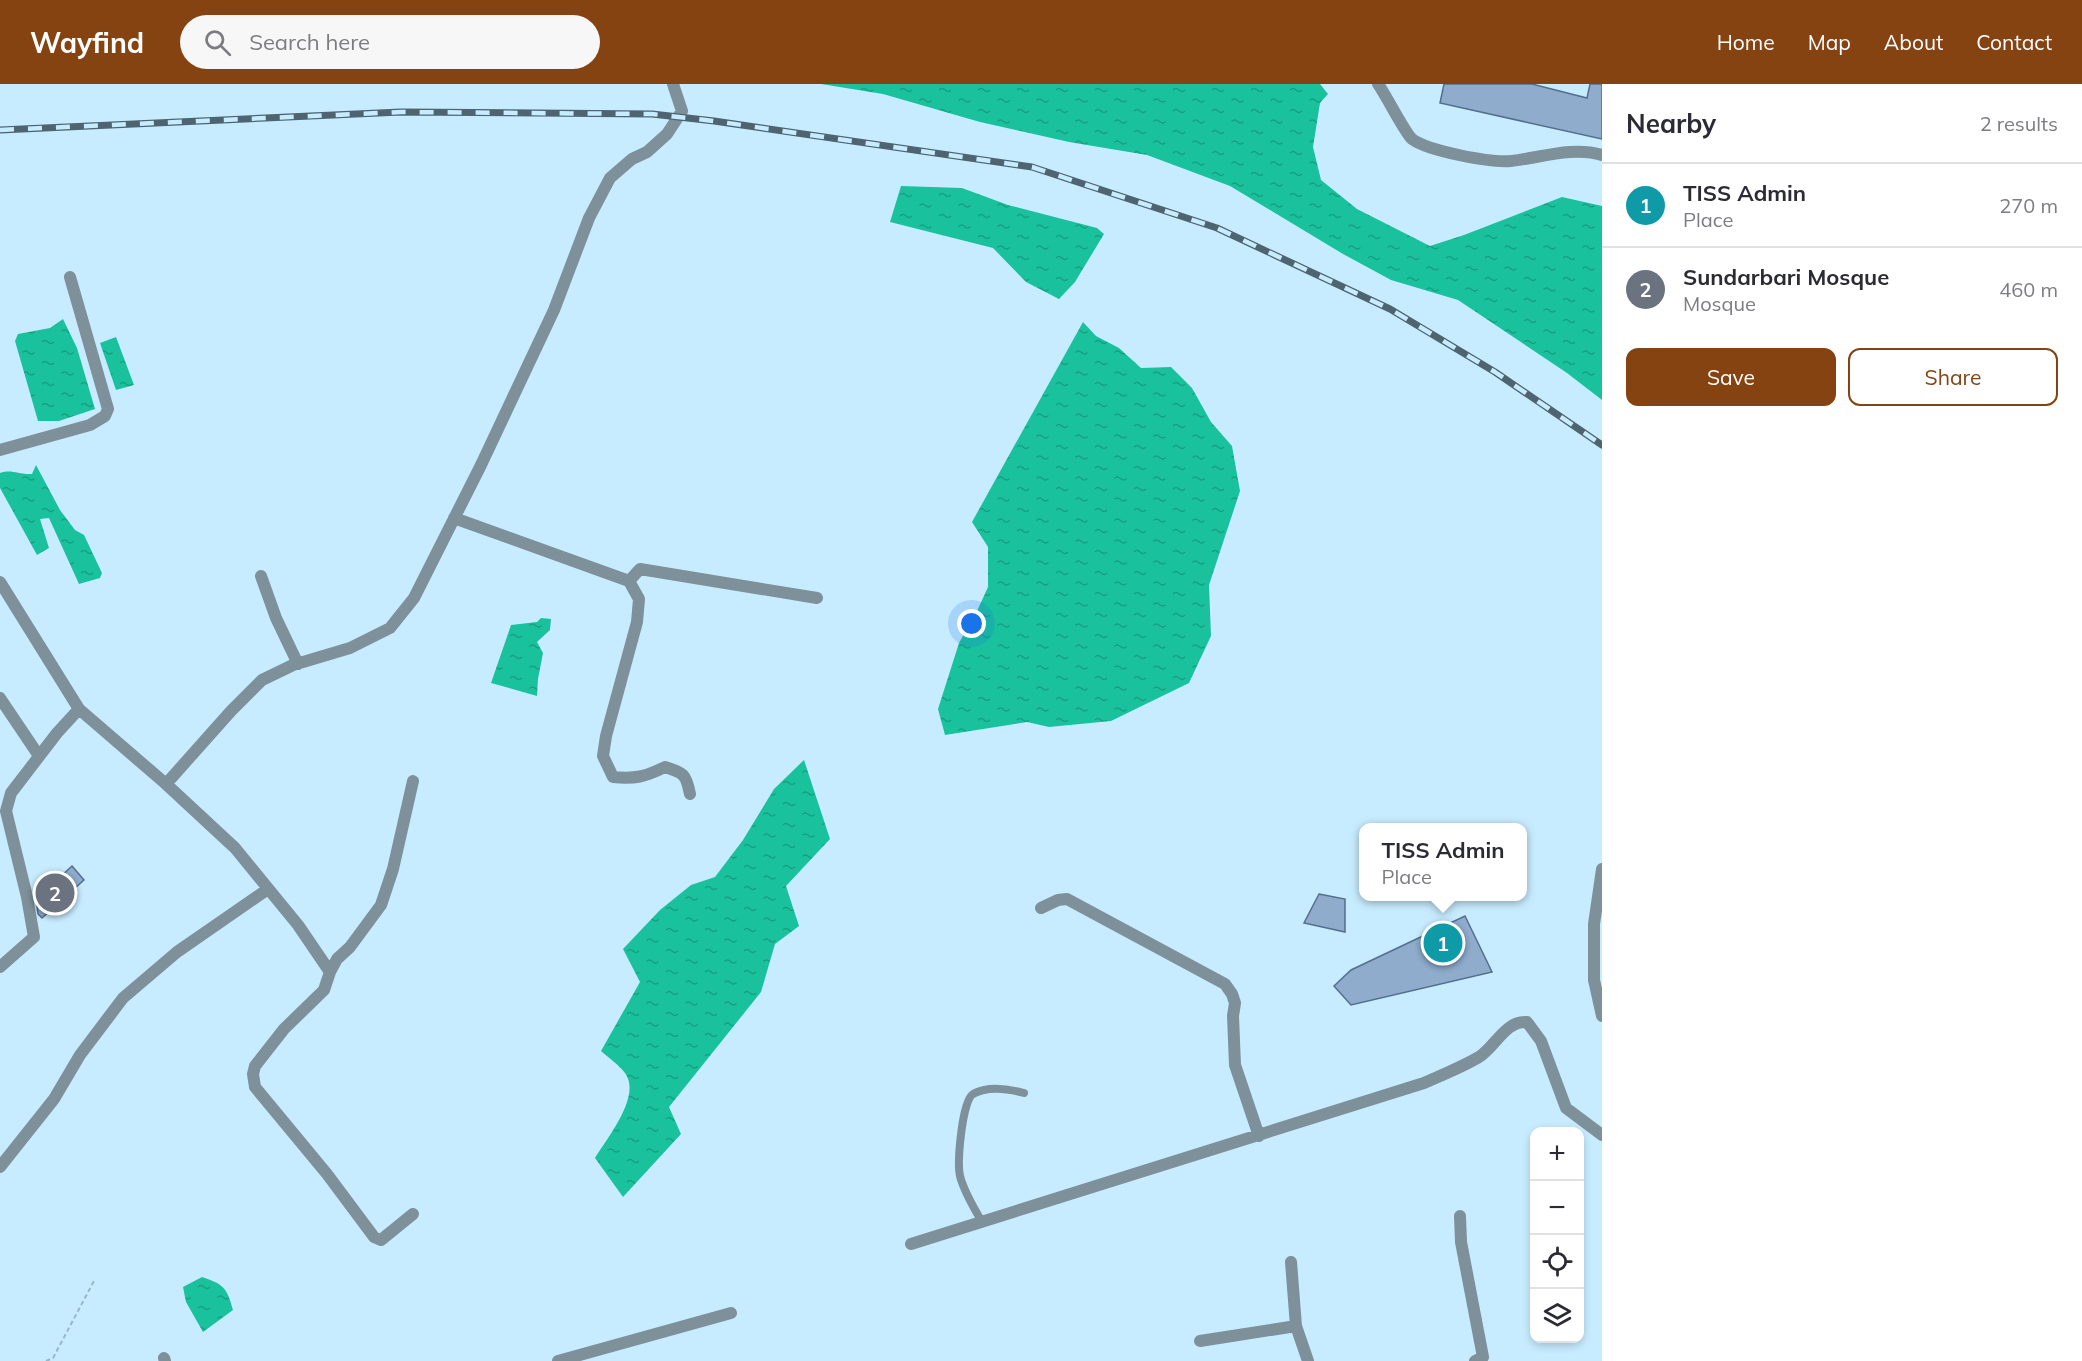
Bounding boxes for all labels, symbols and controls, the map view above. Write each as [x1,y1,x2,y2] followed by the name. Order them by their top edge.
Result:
[180,15,600,69] search box
[30,25,144,60] text: Wayfind
[201,26,234,59] icon: search
[249,28,370,56] text: Search here
[1717,29,1775,55] text: Home
[1808,29,1851,55] text: Map
[1884,29,1943,55] text: About
[1976,29,2052,55] text: Contact
[1626,107,1716,140] text: Nearby
[1980,111,2058,136] text: 2 results
[1683,179,1806,207] text: TISS Admin
[1640,193,1652,218] text: 1
[1999,193,2058,218] text: 270 m
[1683,207,1733,232] text: Place
[1683,263,1889,291] text: Sundarbari Mosque
[1640,277,1652,302] text: 2
[1999,277,2058,302] text: 460 m
[1683,291,1756,316] text: Mosque
[1626,348,1836,406] button: Save
[1848,348,2058,406] button: Share
[957,609,986,638] your location
[1359,823,1527,901] popup
[1381,836,1505,864] text: TISS Admin
[1381,864,1432,889] text: Place
[36,870,74,916] pin: 2
[1424,920,1462,966] pin: 1
[1530,1127,1584,1343] map controls
[1530,1127,1584,1181] button: +
[1530,1181,1584,1235] button: −
[1530,1235,1584,1289] button: locate
[1530,1289,1584,1343] button: layers

